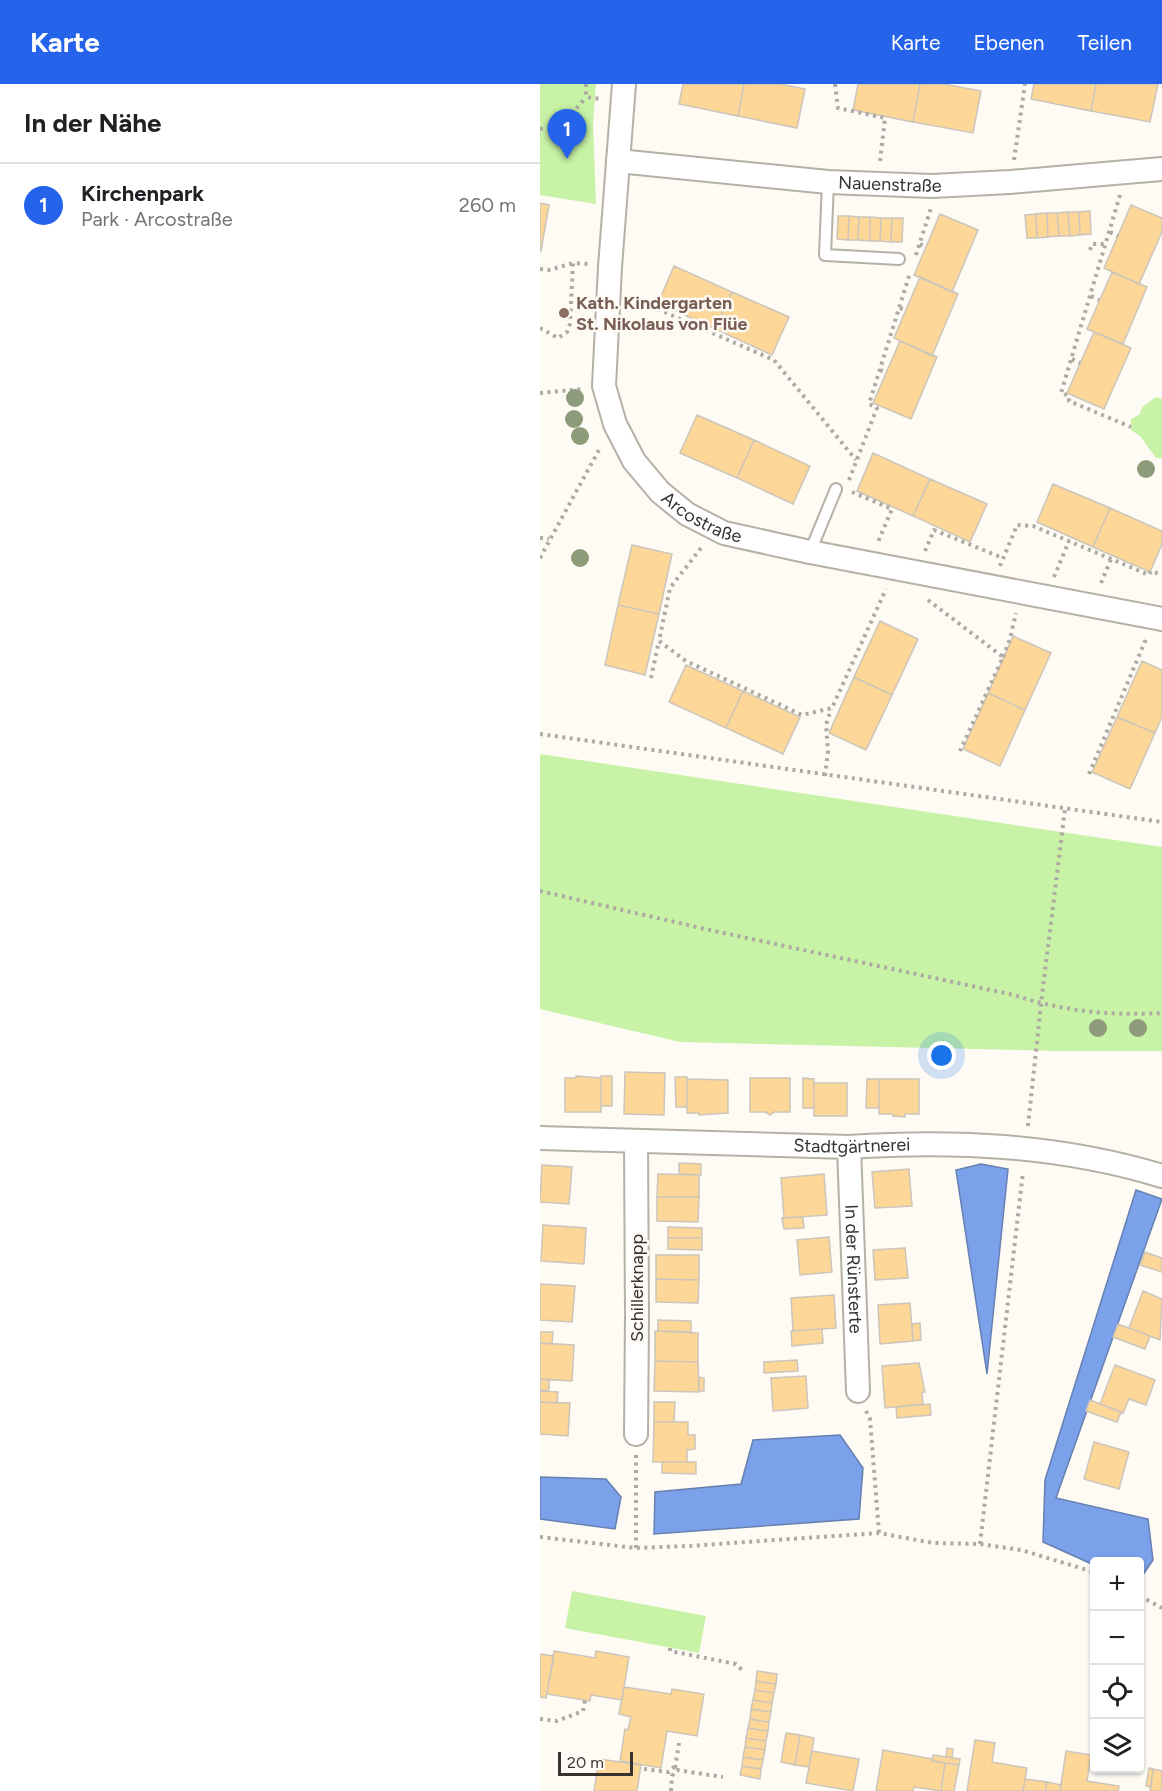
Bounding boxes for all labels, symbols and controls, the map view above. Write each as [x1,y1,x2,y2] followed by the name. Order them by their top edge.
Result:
[30,25,100,59] text: Karte
[891,30,940,55] text: Karte
[973,30,1045,55] text: Ebenen
[1078,30,1132,55] text: Teilen
[24,107,161,139] text: In der Nähe
[548,110,586,159] pin: 1
[838,171,942,197] street label: Nauenstraße
[81,180,204,207] text: Kirchenpark
[39,193,48,217] text: 1
[459,193,516,217] text: 260 m
[81,207,233,231] text: Park · Arcostraße
[576,292,747,335] place label: Kath. Kindergarten St. Nikolaus von Flüe
[557,306,571,320] marker: Kath. Kindergarten St. Nikolaus von Flüe
[657,487,744,548] street label: Arcostraße
[927,1041,956,1070] your location
[793,1133,911,1158] street label: Stadtgärtnerei
[840,1204,867,1334] street label: In der Rünsterte
[626,1234,648,1342] street label: Schillerknapp
[1090,1557,1144,1773] map controls
[1090,1557,1144,1611] button: +
[1090,1611,1144,1665] button: −
[1090,1665,1144,1719] button: locate
[1090,1719,1144,1773] button: layers
[558,1749,633,1776] scale bar
[567,1753,604,1772] text: 20 m

